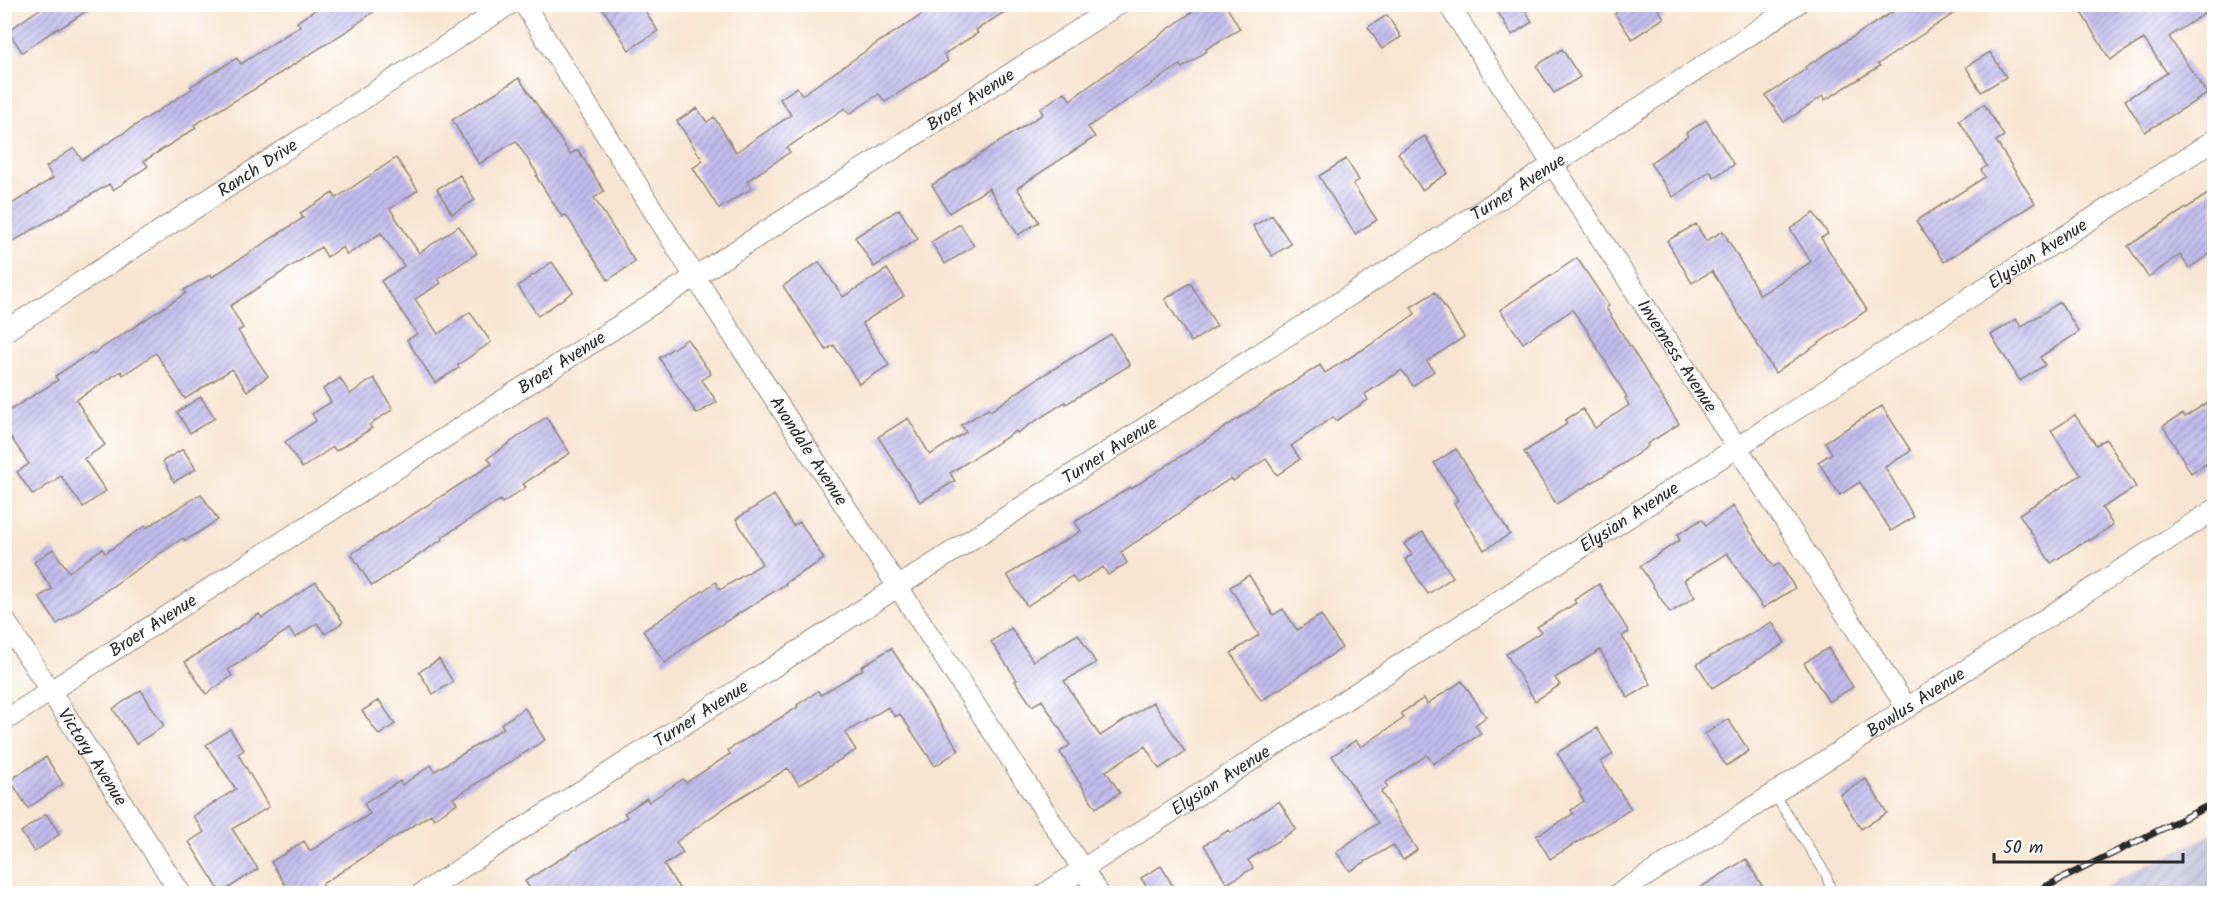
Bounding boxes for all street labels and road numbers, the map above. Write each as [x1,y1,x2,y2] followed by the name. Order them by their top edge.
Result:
[921,62,1021,140] street label: Broer Avenue
[212,132,304,206] street label: Ranch Drive
[1465,147,1572,230] street label: Turner Avenue
[1983,212,2094,298] street label: Elysian Avenue
[1628,294,1724,419] street label: Inverness Avenue
[513,324,612,403] street label: Broer Avenue
[761,391,854,513] street label: Avondale Avenue
[1057,410,1164,493] street label: Turner Avenue
[1574,475,1685,561] street label: Elysian Avenue
[104,587,204,666] street label: Broer Avenue
[1861,661,1972,746] street label: Bowlus Avenue
[648,673,755,756] street label: Turner Avenue
[49,703,134,813] street label: Victory Avenue
[1166,739,1277,824] street label: Elysian Avenue

